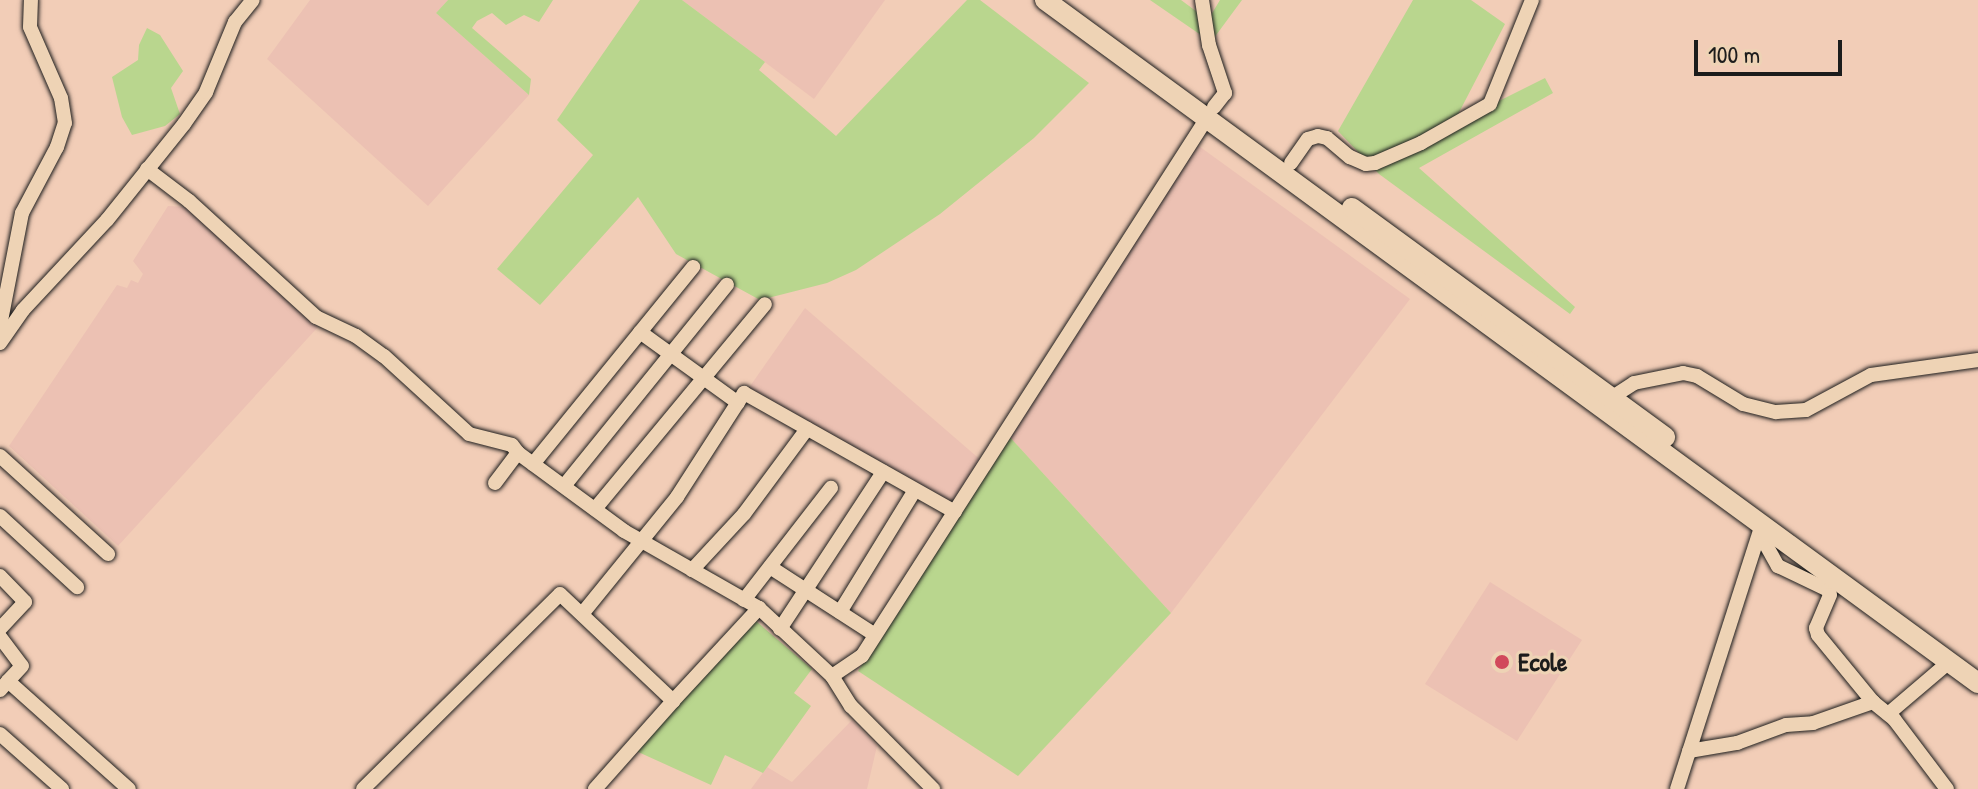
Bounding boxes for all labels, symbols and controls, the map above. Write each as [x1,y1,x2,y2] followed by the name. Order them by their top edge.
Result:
[1698,24,1846,74] scale bar
[1708,38,1760,70] text: 100 m
[1518,646,1567,678] place label: Ecole
[1493,653,1511,671] marker: Ecole

